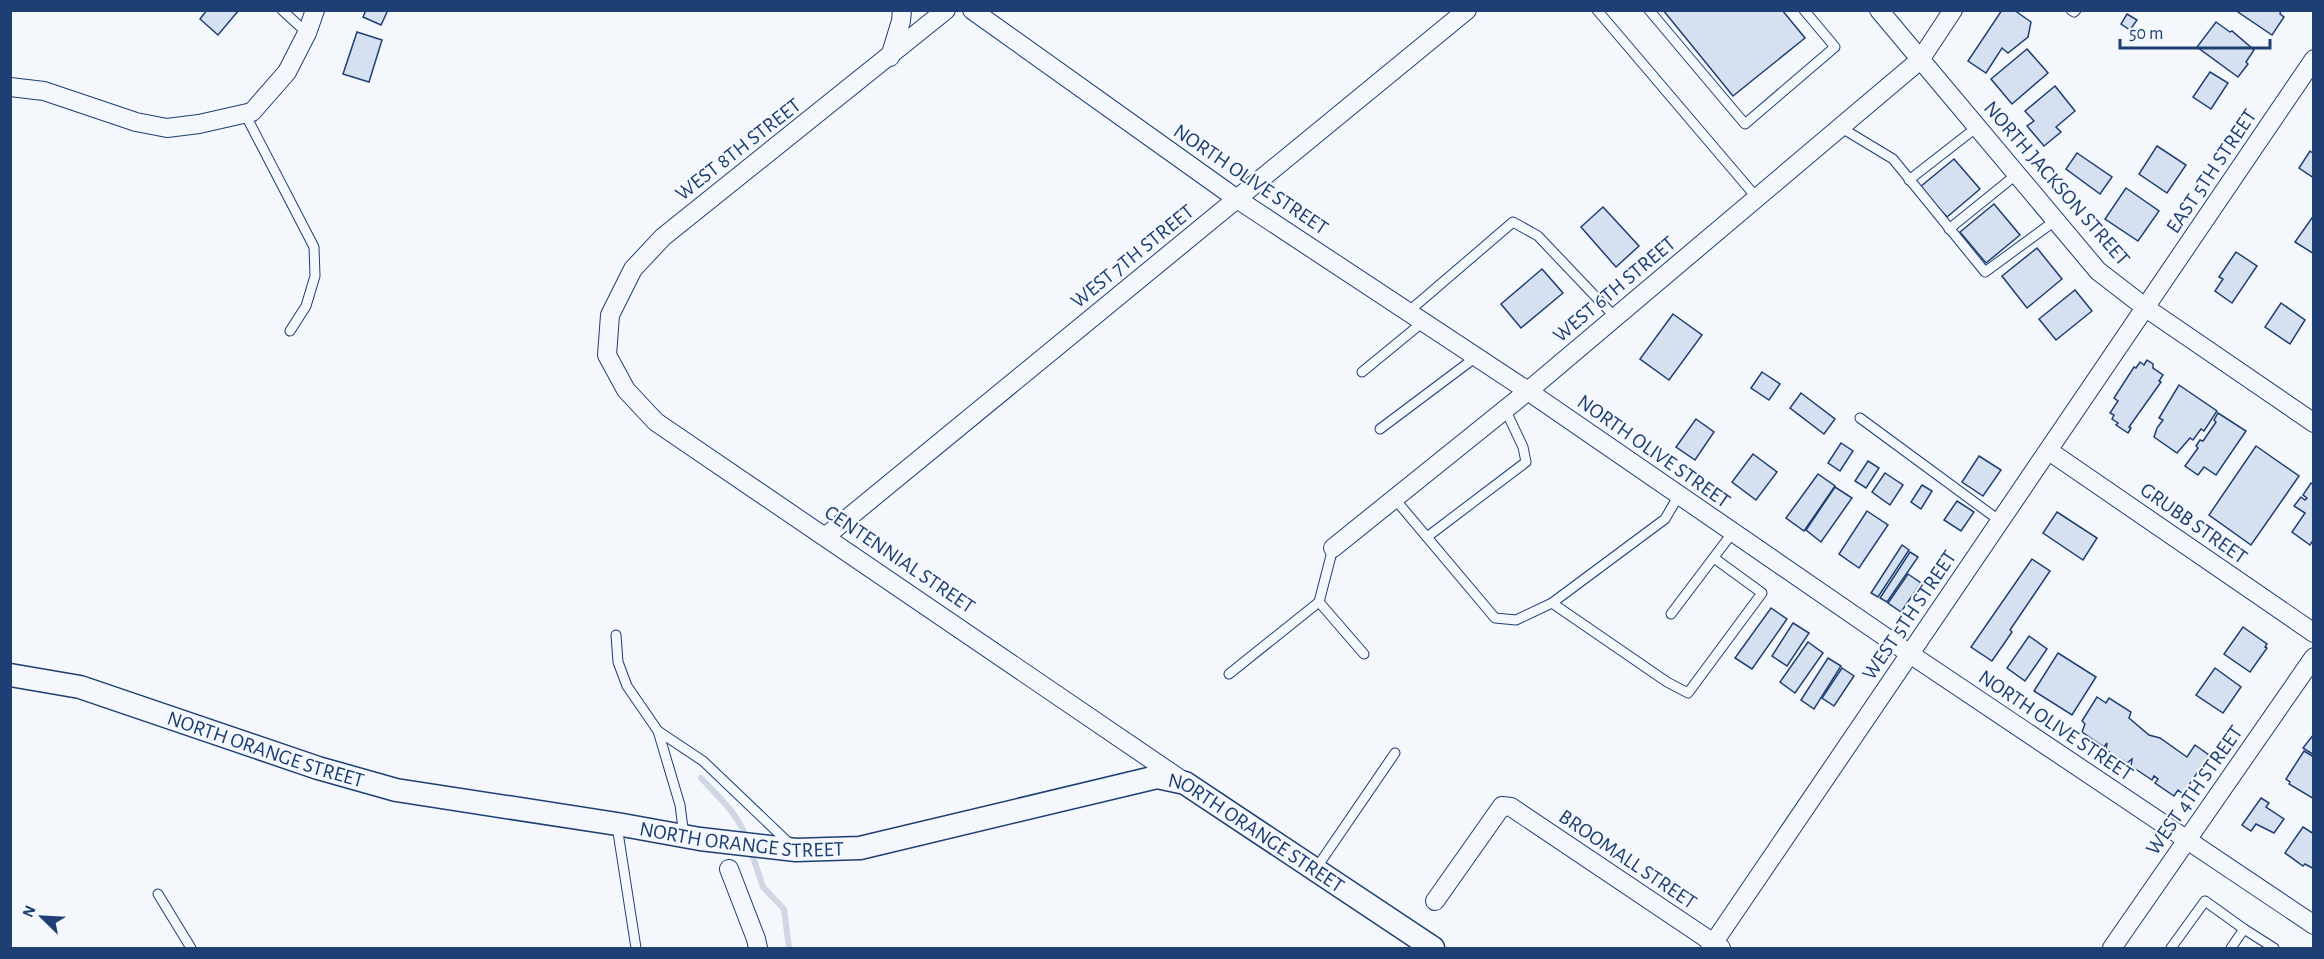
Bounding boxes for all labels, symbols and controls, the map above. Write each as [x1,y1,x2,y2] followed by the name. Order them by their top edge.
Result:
[2120,12,2270,50] scale bar
[2129,25,2163,43] text: 50 m
[672,94,805,205] street label: WEST 8TH STREET
[1980,97,2133,270] street label: NORTH JACKSON STREET
[2162,105,2261,237] street label: EAST 5TH STREET
[1170,120,1332,239] street label: NORTH OLIVE STREET
[1067,201,1198,312] street label: WEST 7TH STREET
[1549,232,1679,346] street label: WEST 6TH STREET
[1573,391,1734,512] street label: NORTH OLIVE STREET
[2136,479,2251,568] street label: GRUBB STREET
[821,501,979,617] street label: CENTENNIAL STREET
[1858,547,1960,684] street label: WEST 5TH STREET
[1975,666,2137,785] street label: NORTH OLIVE STREET
[165,708,366,791] street label: NORTH ORANGE STREET
[2142,722,2247,859] street label: WEST 4TH STREET
[1166,770,1348,897] street label: NORTH ORANGE STREET
[1555,806,1700,913] street label: BROOMALL STREET
[638,818,844,861] street label: NORTH ORANGE STREET
[12,887,72,947] north arrow
[20,903,39,920] text: N

